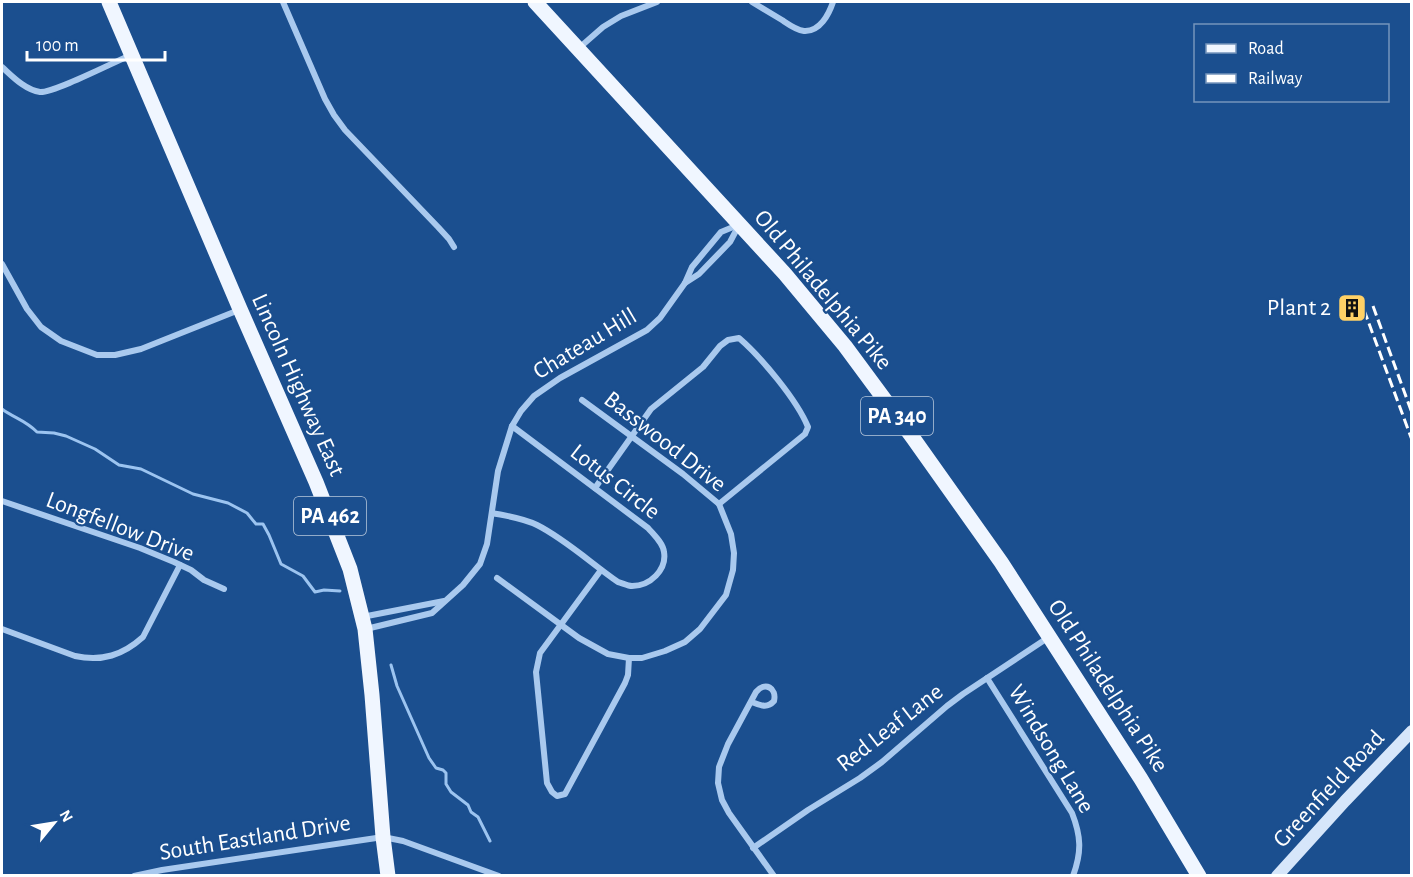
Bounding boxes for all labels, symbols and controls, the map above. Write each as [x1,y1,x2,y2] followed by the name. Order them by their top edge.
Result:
[27,24,165,62] scale bar
[1194,24,1389,102] legend
[36,37,79,55] text: 100 m
[1248,40,1284,58] text: Road
[1248,70,1303,88] text: Railway
[749,206,897,374] street label: Old Philadelphia Pike
[247,290,349,480] street label: Lincoln Highway East
[1336,292,1368,324] building icon: Plant 2
[1267,296,1331,320] place label: Plant 2
[529,304,641,384] street label: Chateau Hill
[600,387,730,497] street label: Basswood Drive
[861,397,933,435] road number: PA 340
[566,440,664,524] street label: Lotus Circle
[43,488,197,566] street label: Longfellow Drive
[294,497,366,535] road number: PA 462
[1043,596,1173,776] street label: Old Philadelphia Pike
[833,679,947,777] street label: Red Leaf Lane
[1003,681,1099,817] street label: Windsong Lane
[1269,726,1389,852] street label: Greenfield Road
[24,793,84,853] north arrow
[56,807,76,825] text: N
[158,811,352,865] street label: South Eastland Drive

